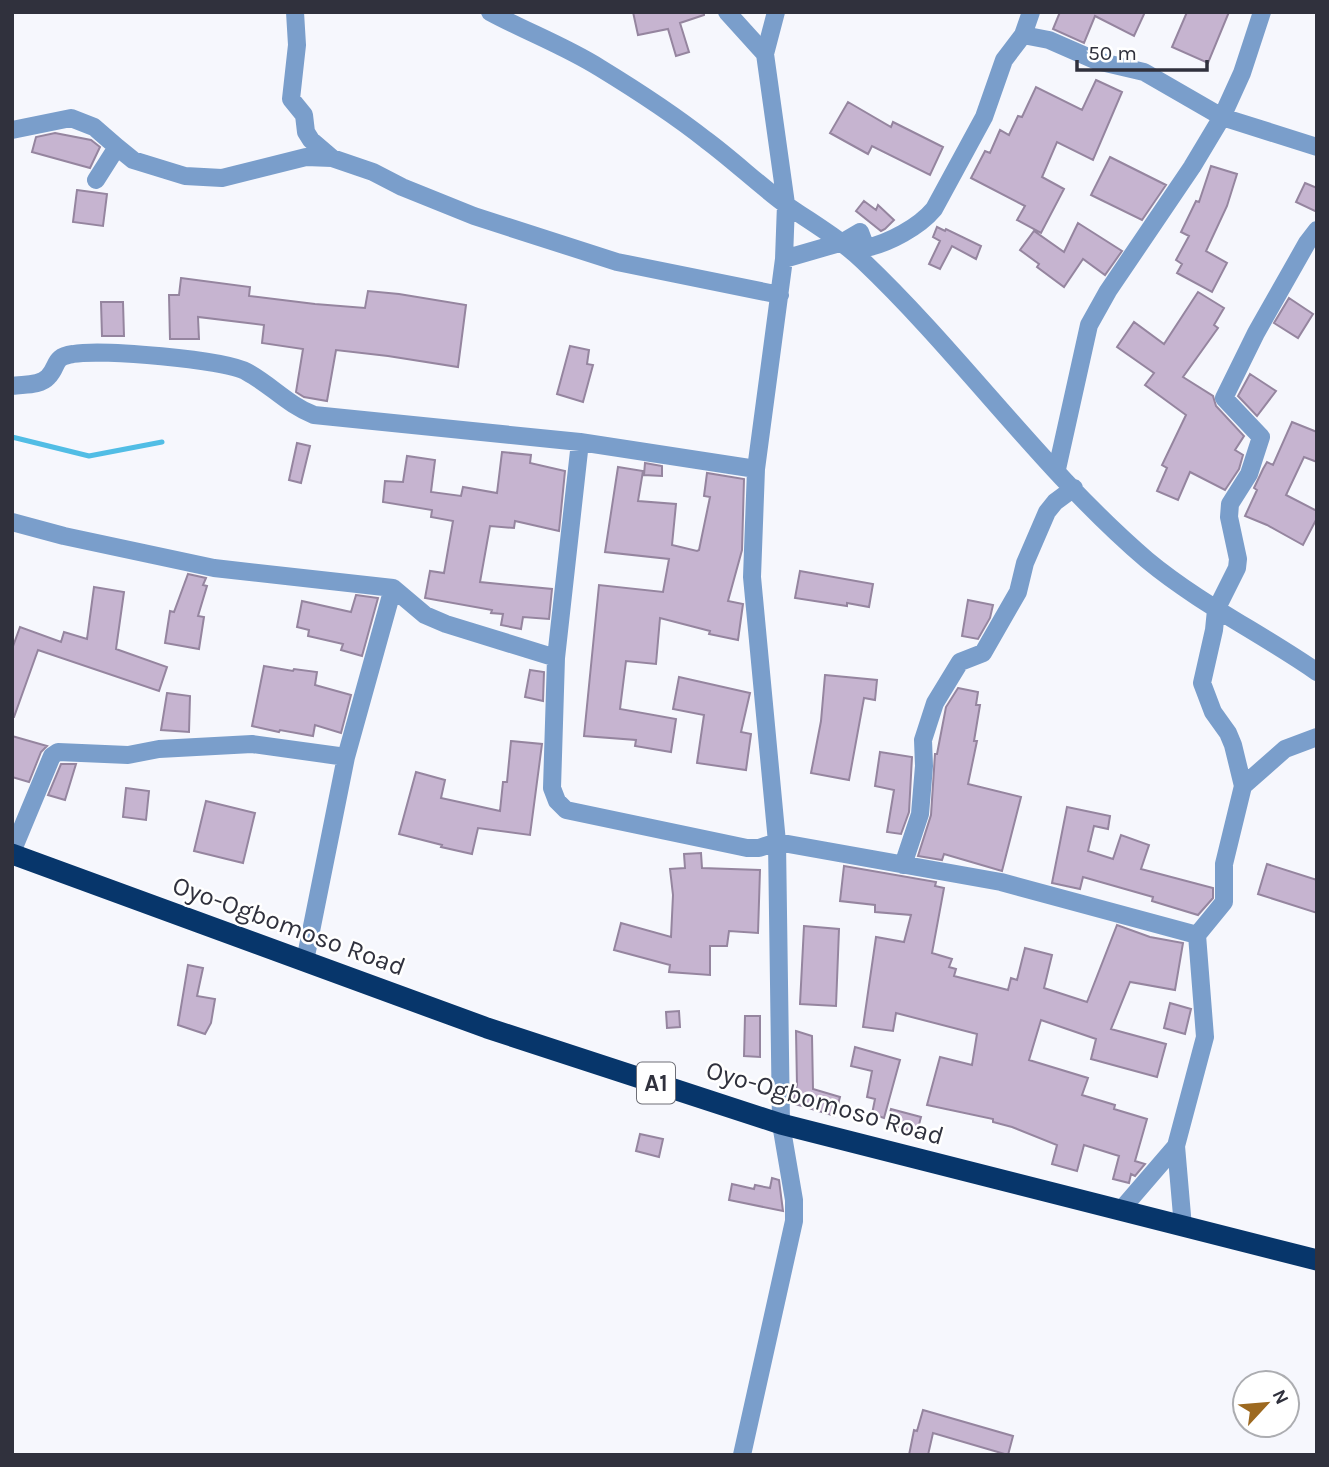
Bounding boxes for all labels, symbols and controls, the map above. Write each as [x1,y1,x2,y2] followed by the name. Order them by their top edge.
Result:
[1077,28,1206,72] scale bar
[1088,41,1137,65] text: 50 m
[168,869,410,983] street label: Oyo-Ogbomoso Road
[703,1054,947,1152] street label: Oyo-Ogbomoso Road
[637,1063,675,1104] road number: A1
[1231,1369,1301,1439] north arrow
[1268,1386,1293,1408] text: N

